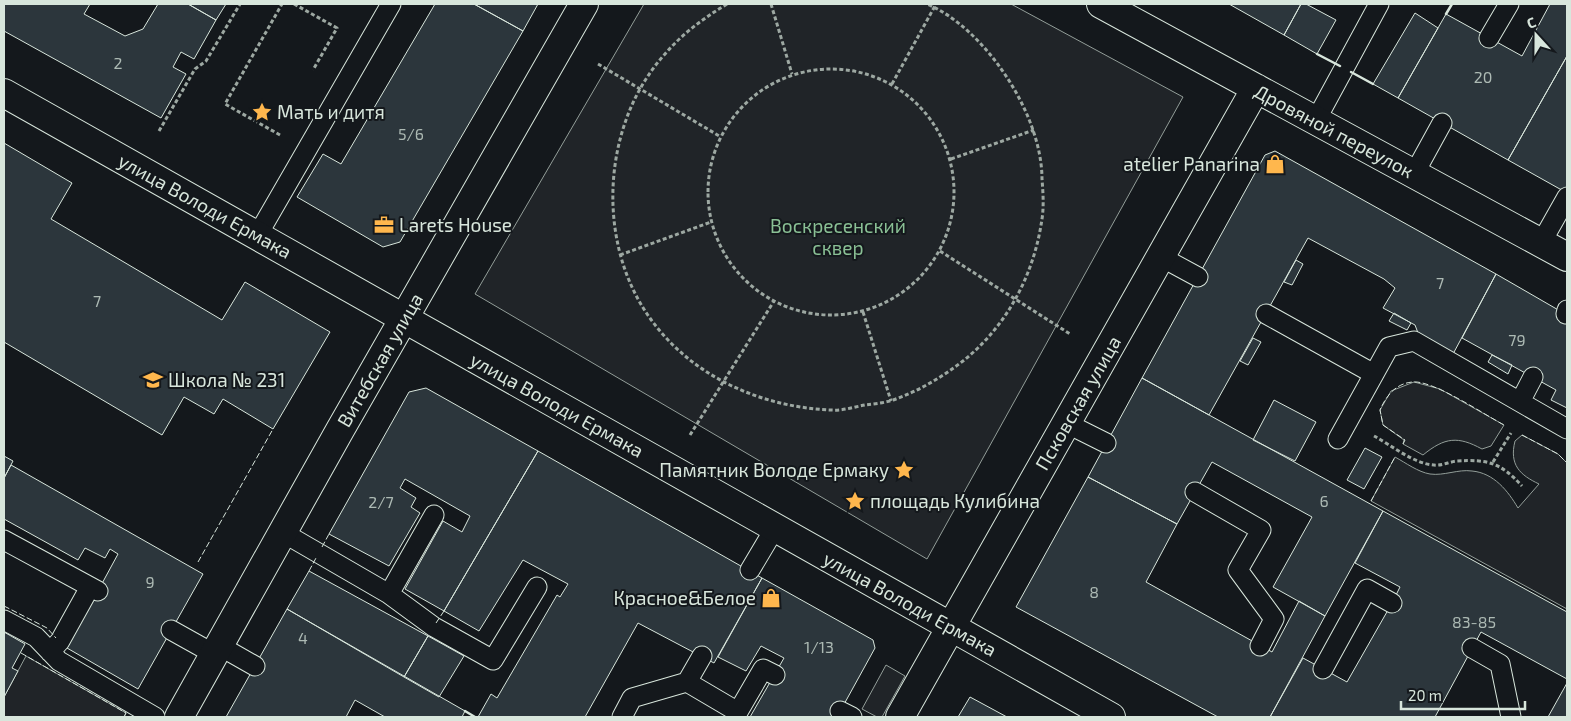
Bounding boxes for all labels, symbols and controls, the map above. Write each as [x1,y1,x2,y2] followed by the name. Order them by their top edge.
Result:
[1511,10,1561,60] north arrow
[1524,13,1538,32] text: С
[114,53,123,72] house number: 2
[1474,67,1492,86] house number: 20
[1250,79,1418,183] street label: Дровяной переулок
[277,100,385,123] place label: Мать и дитя
[251,101,273,123] place icon: Мать и дитя
[398,124,424,143] house number: 5/6
[114,148,296,264] street label: улица Володи Ермака
[1123,152,1260,175] place label: atelier Panarina
[1264,153,1286,175] shop icon: atelier Panarina
[399,213,512,236] place label: Larets House
[373,214,395,236] office icon: Larets House
[770,214,906,259] park label: Воскресенский сквер
[1436,273,1444,292] house number: 7
[332,289,428,431] street label: Витебская улица
[93,291,101,310] house number: 7
[1508,330,1526,349] house number: 79
[1030,332,1126,474] street label: Псковская улица
[466,347,648,463] street label: улица Володи Ермака
[168,368,285,391] place label: Школа № 231
[142,369,164,391] school or university icon: Школа № 231
[659,458,889,482] place label: Памятник Володе Ермаку
[893,459,915,481] place icon: Памятник Володе Ермаку
[870,489,1040,513] place label: площадь Кулибина
[844,490,866,512] place icon: площадь Кулибина
[1319,491,1329,510] house number: 6
[368,492,394,511] house number: 2/7
[819,546,1001,662] street label: улица Володи Ермака
[145,572,155,591] house number: 9
[1089,582,1099,601] house number: 8
[613,586,756,609] place label: Красное&Белое
[760,587,782,609] shop icon: Красное&Белое
[1452,612,1496,631] house number: 83-85
[298,628,308,647] house number: 4
[804,637,834,656] house number: 1/13
[1401,678,1525,710] scale bar
[1408,686,1442,704] text: 20 m

